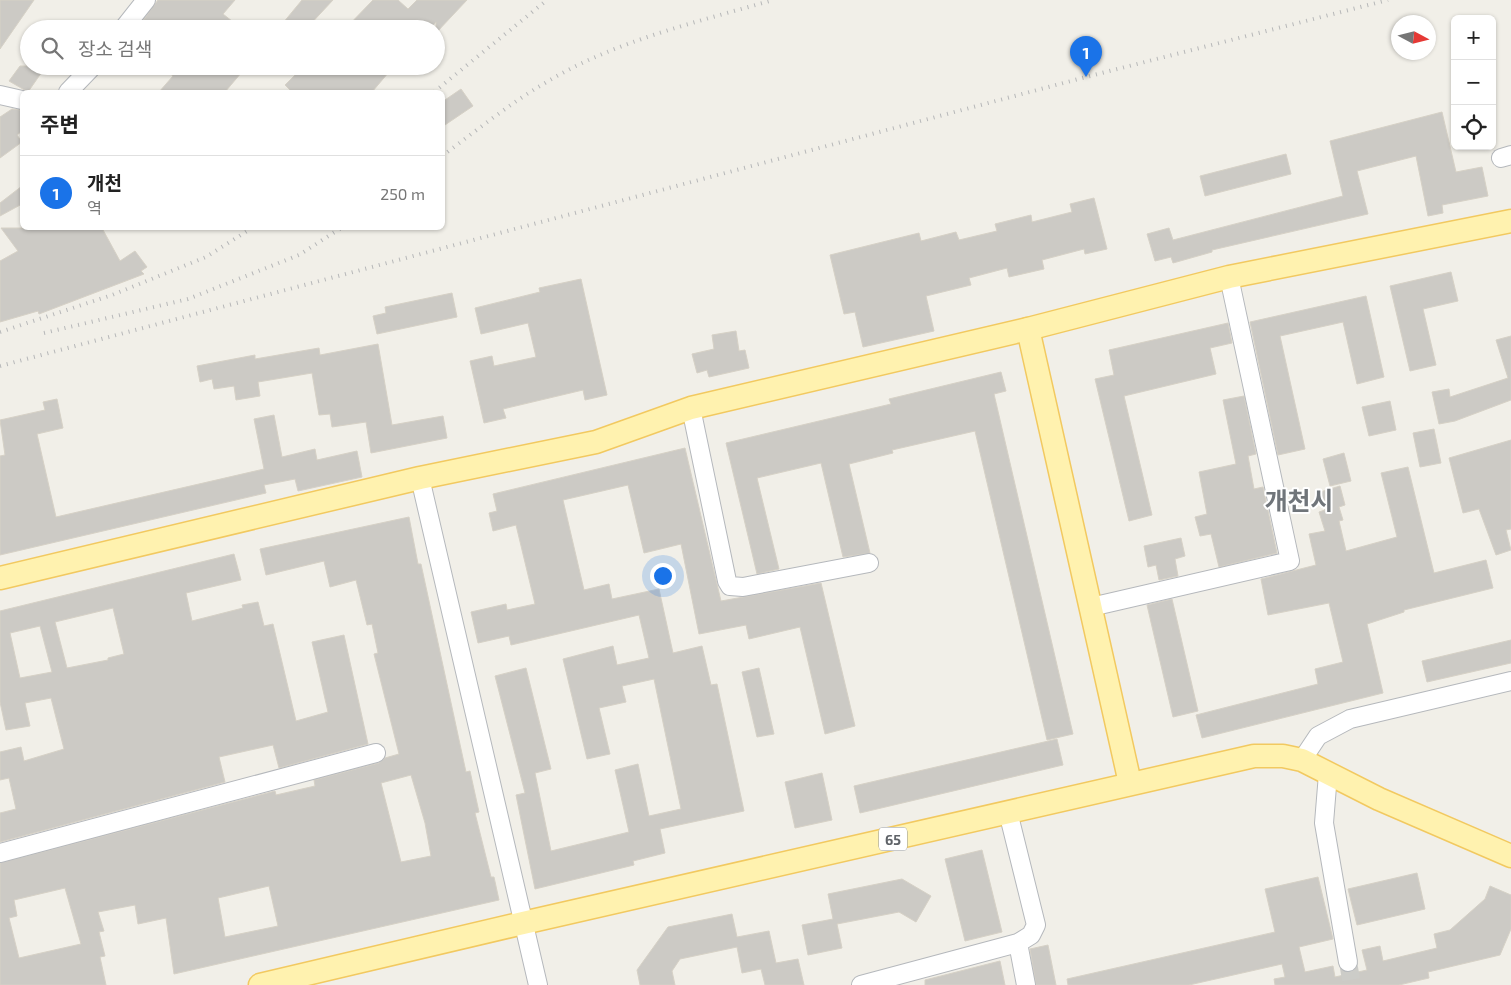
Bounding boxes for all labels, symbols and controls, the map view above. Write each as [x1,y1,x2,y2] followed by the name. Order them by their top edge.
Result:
[1391,15,1436,60] north arrow
[1451,15,1496,150] map controls
[1451,15,1496,60] button: +
[20,20,445,75] search box
[38,34,66,62] icon: search
[1070,36,1102,77] pin: 1
[78,37,152,60] text: 장소 검색
[1451,60,1496,105] button: −
[1451,105,1496,150] button: locate
[40,111,79,136] text: 주변
[87,171,122,194] text: 개천
[53,184,59,203] text: 1
[380,184,425,203] text: 250 m
[87,198,102,217] text: 역
[1264,485,1334,515] district label: 개천시
[650,563,676,589] your location
[879,828,907,851] road number: 65

